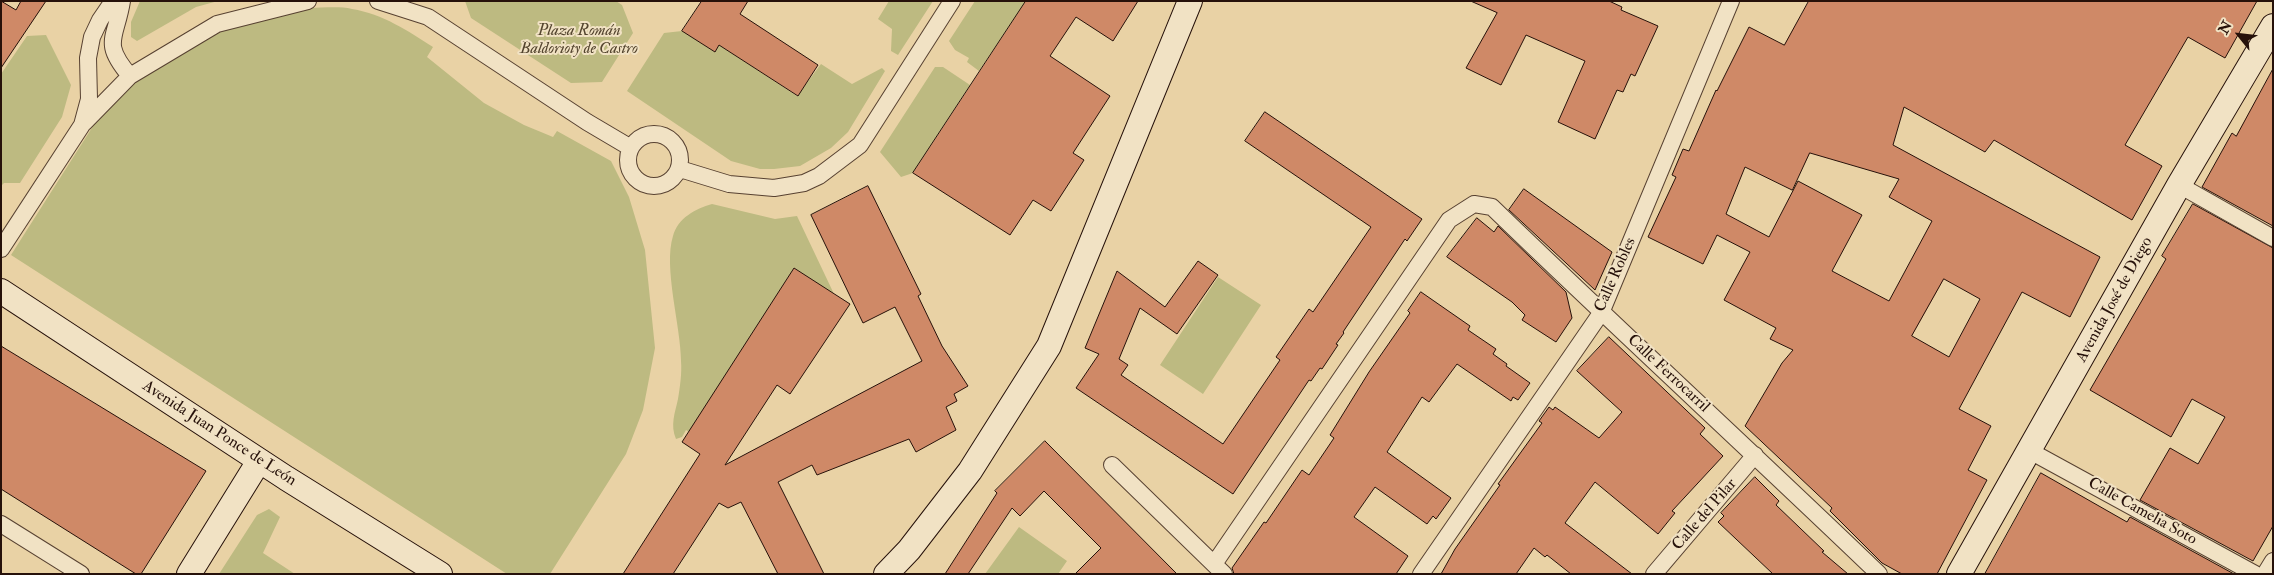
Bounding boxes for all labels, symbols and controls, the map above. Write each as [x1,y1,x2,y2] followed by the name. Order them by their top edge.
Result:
[2214,10,2264,60] north arrow
[2215,18,2236,37] text: N
[520,22,638,60] park label: Plaza Román Baldorioty de Castro
[2073,234,2157,366] street label: Avenida José de Diego
[1591,235,1641,315] street label: Calle Robles
[1623,331,1713,417] street label: Calle Ferrocarril
[138,377,300,491] street label: Avenida Juan Ponce de León
[2084,474,2200,550] street label: Calle Camelia Soto
[1669,475,1741,555] street label: Calle del Pilar

